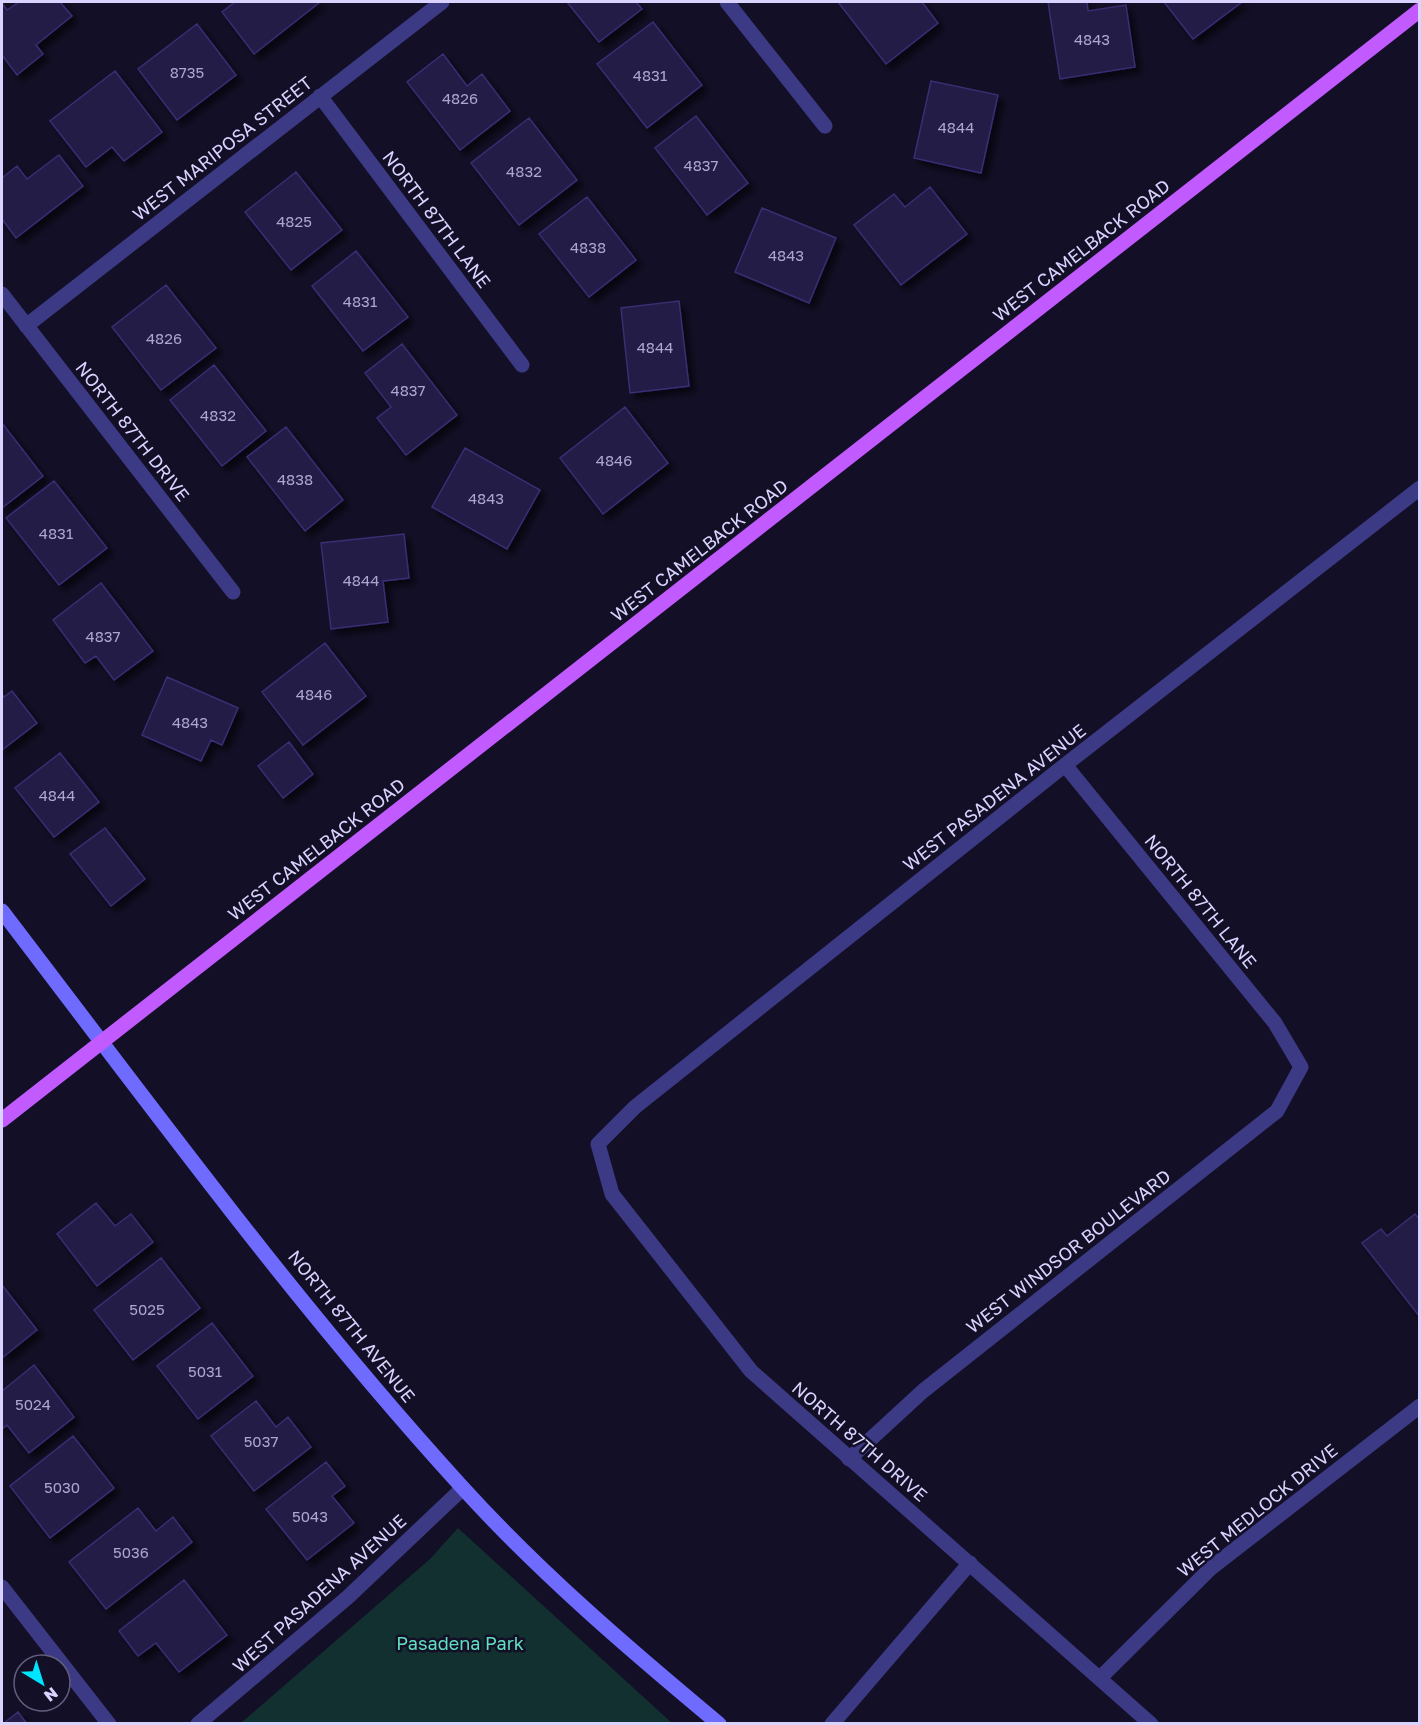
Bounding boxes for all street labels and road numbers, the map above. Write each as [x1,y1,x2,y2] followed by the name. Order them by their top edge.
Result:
[128,71,316,225] street label: WEST MARIPOSA STREET
[378,146,496,292] street label: NORTH 87TH LANE
[988,174,1174,326] street label: WEST CAMELBACK ROAD
[71,357,195,505] street label: NORTH 87TH DRIVE
[606,474,792,626] street label: WEST CAMELBACK ROAD
[898,719,1090,875] street label: WEST PASADENA AVENUE
[223,773,409,925] street label: WEST CAMELBACK ROAD
[1140,830,1262,972] street label: NORTH 87TH LANE
[961,1164,1175,1338] street label: WEST WINDSOR BOULEVARD
[284,1245,420,1407] street label: NORTH 87TH AVENUE
[788,1376,932,1506] street label: NORTH 87TH DRIVE
[1172,1439,1342,1581] street label: WEST MEDLOCK DRIVE
[228,1509,410,1677] street label: WEST PASADENA AVENUE

